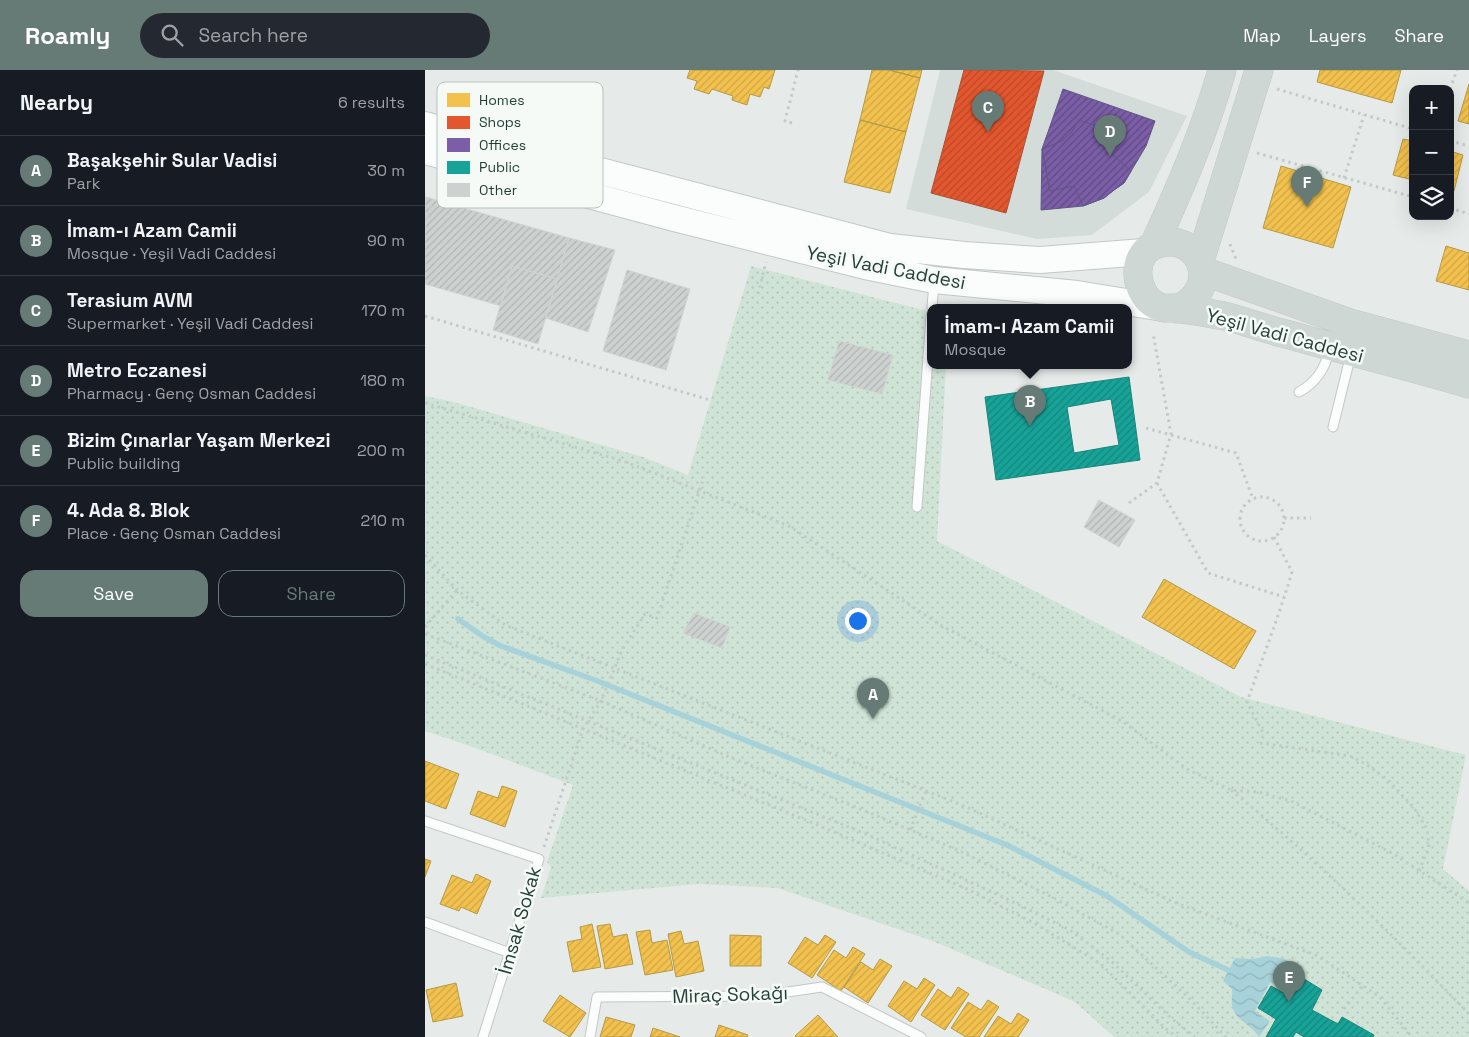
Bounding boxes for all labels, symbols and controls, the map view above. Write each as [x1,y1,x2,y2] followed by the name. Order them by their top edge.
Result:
[140,13,490,58] search box
[25,20,110,51] text: Roamly
[158,21,186,49] icon: search
[198,23,308,48] text: Search here
[1243,24,1281,47] text: Map
[1309,24,1366,47] text: Layers
[1394,24,1444,47] text: Share
[437,82,603,208] legend
[1409,85,1454,220] map controls
[1409,85,1454,130] button: +
[20,89,93,116] text: Nearby
[479,91,525,109] text: Homes
[972,91,1004,132] pin: C
[338,92,405,113] text: 6 results
[479,113,521,131] text: Shops
[1094,115,1126,156] pin: D
[1409,130,1454,175] button: −
[479,136,526,154] text: Offices
[67,148,277,173] text: Başakşehir Sular Vadisi
[479,158,520,176] text: Public
[31,160,41,181] text: A
[367,160,405,181] text: 30 m
[1291,166,1323,207] pin: F
[67,173,100,194] text: Park
[1409,175,1454,220] button: layers
[479,181,517,199] text: Other
[67,218,237,243] text: İmam-ı Azam Camii
[31,230,41,251] text: B
[367,230,405,251] text: 90 m
[804,240,968,295] street label: Yeşil Vadi Caddesi
[67,243,276,264] text: Mosque · Yeşil Vadi Caddesi
[67,288,193,313] text: Terasium AVM
[31,300,41,321] text: C
[361,300,405,321] text: 170 m
[1203,302,1366,369] street label: Yeşil Vadi Caddesi
[927,304,1132,369] popup
[67,313,313,334] text: Supermarket · Yeşil Vadi Caddesi
[945,314,1114,339] text: İmam-ı Azam Camii
[945,339,1006,360] text: Mosque
[67,358,207,383] text: Metro Eczanesi
[31,370,41,391] text: D
[360,370,405,391] text: 180 m
[67,383,316,404] text: Pharmacy · Genç Osman Caddesi
[1014,385,1046,426] pin: B
[67,428,331,453] text: Bizim Çınarlar Yaşam Merkezi
[32,440,40,461] text: E
[357,440,405,461] text: 200 m
[67,453,180,474] text: Public building
[67,498,190,523] text: 4. Ada 8. Blok
[32,510,40,531] text: F
[361,510,405,531] text: 210 m
[67,523,281,544] text: Place · Genç Osman Caddesi
[20,570,208,617] button: Save
[218,570,405,617] button: Share
[845,608,871,634] your location
[857,678,889,719] pin: A
[492,863,547,977] street label: İmsak Sokak
[1273,961,1305,1002] pin: E
[672,980,788,1009] street label: Miraç Sokağı

